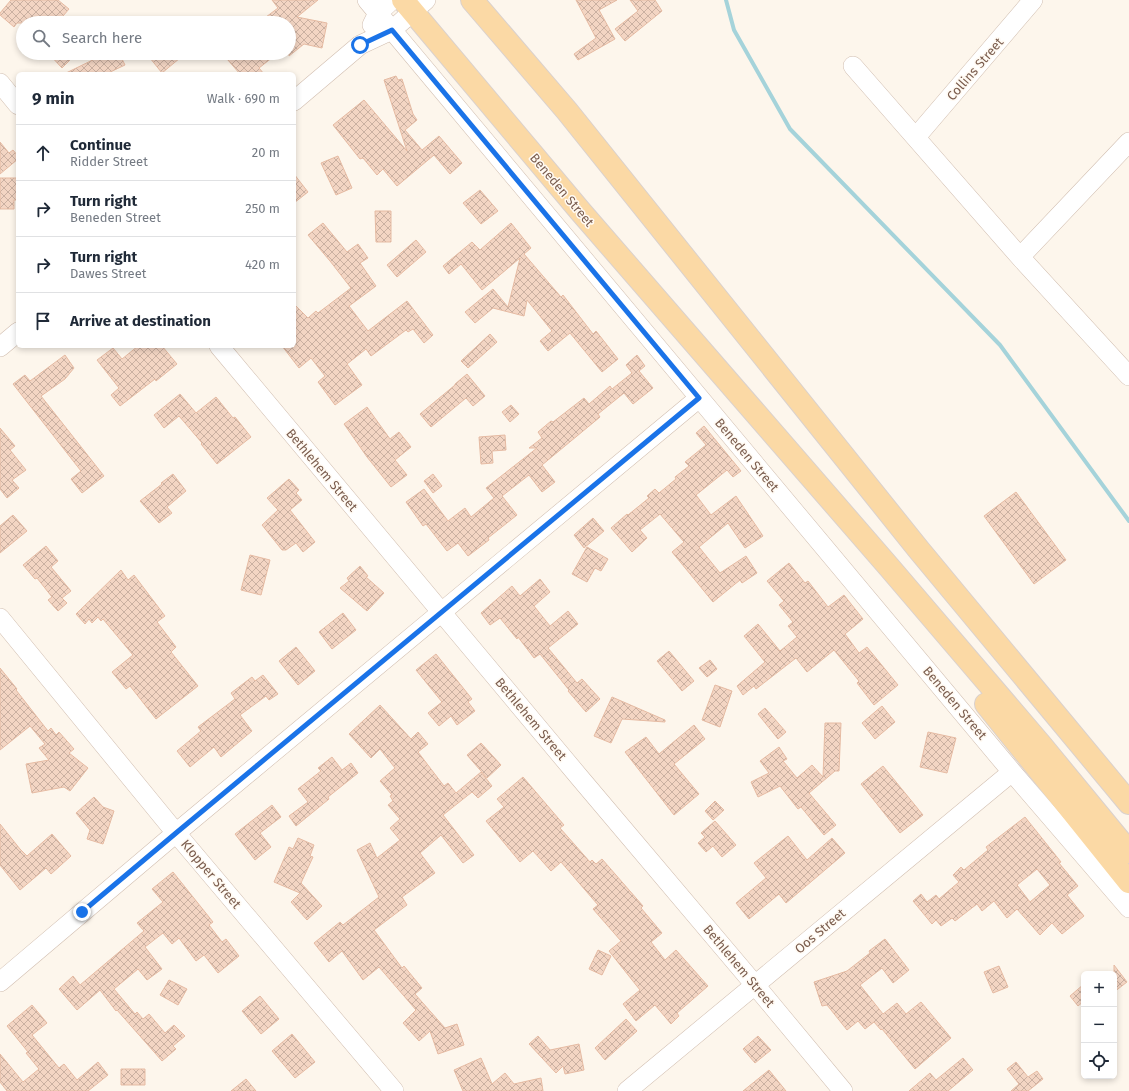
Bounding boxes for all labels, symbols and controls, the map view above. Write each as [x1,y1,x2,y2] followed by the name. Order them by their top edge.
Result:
[16,16,296,60] search box
[30,27,52,49] icon: search
[62,29,142,47] text: Search here
[944,34,1007,103] street label: Collins Street
[351,36,369,54] route start
[32,88,75,109] text: 9 min
[207,91,280,106] text: Walk · 690 m
[70,136,131,154] text: Continue
[32,142,54,164] icon: ahead
[252,145,280,160] text: 20 m
[527,150,597,230] street label: Beneden Street
[70,154,148,169] text: Ridder Street
[70,192,137,210] text: Turn right
[32,198,54,220] icon: right
[245,201,280,216] text: 250 m
[70,210,161,225] text: Beneden Street
[70,248,137,266] text: Turn right
[32,254,54,276] icon: right
[245,257,280,272] text: 420 m
[70,266,146,281] text: Dawes Street
[32,310,54,332] icon: arrive
[70,312,211,330] text: Arrive at destination
[712,415,782,495] street label: Beneden Street
[283,426,361,514] street label: Bethlehem Street
[920,663,990,743] street label: Beneden Street
[492,675,570,763] street label: Bethlehem Street
[178,837,244,912] street label: Klopper Street
[73,903,91,921] route end
[792,905,849,956] street label: Oos Street
[700,922,778,1010] street label: Bethlehem Street
[1081,971,1117,1079] map controls
[1081,971,1117,1007] button: +
[1081,1007,1117,1043] button: −
[1081,1043,1117,1079] button: locate

